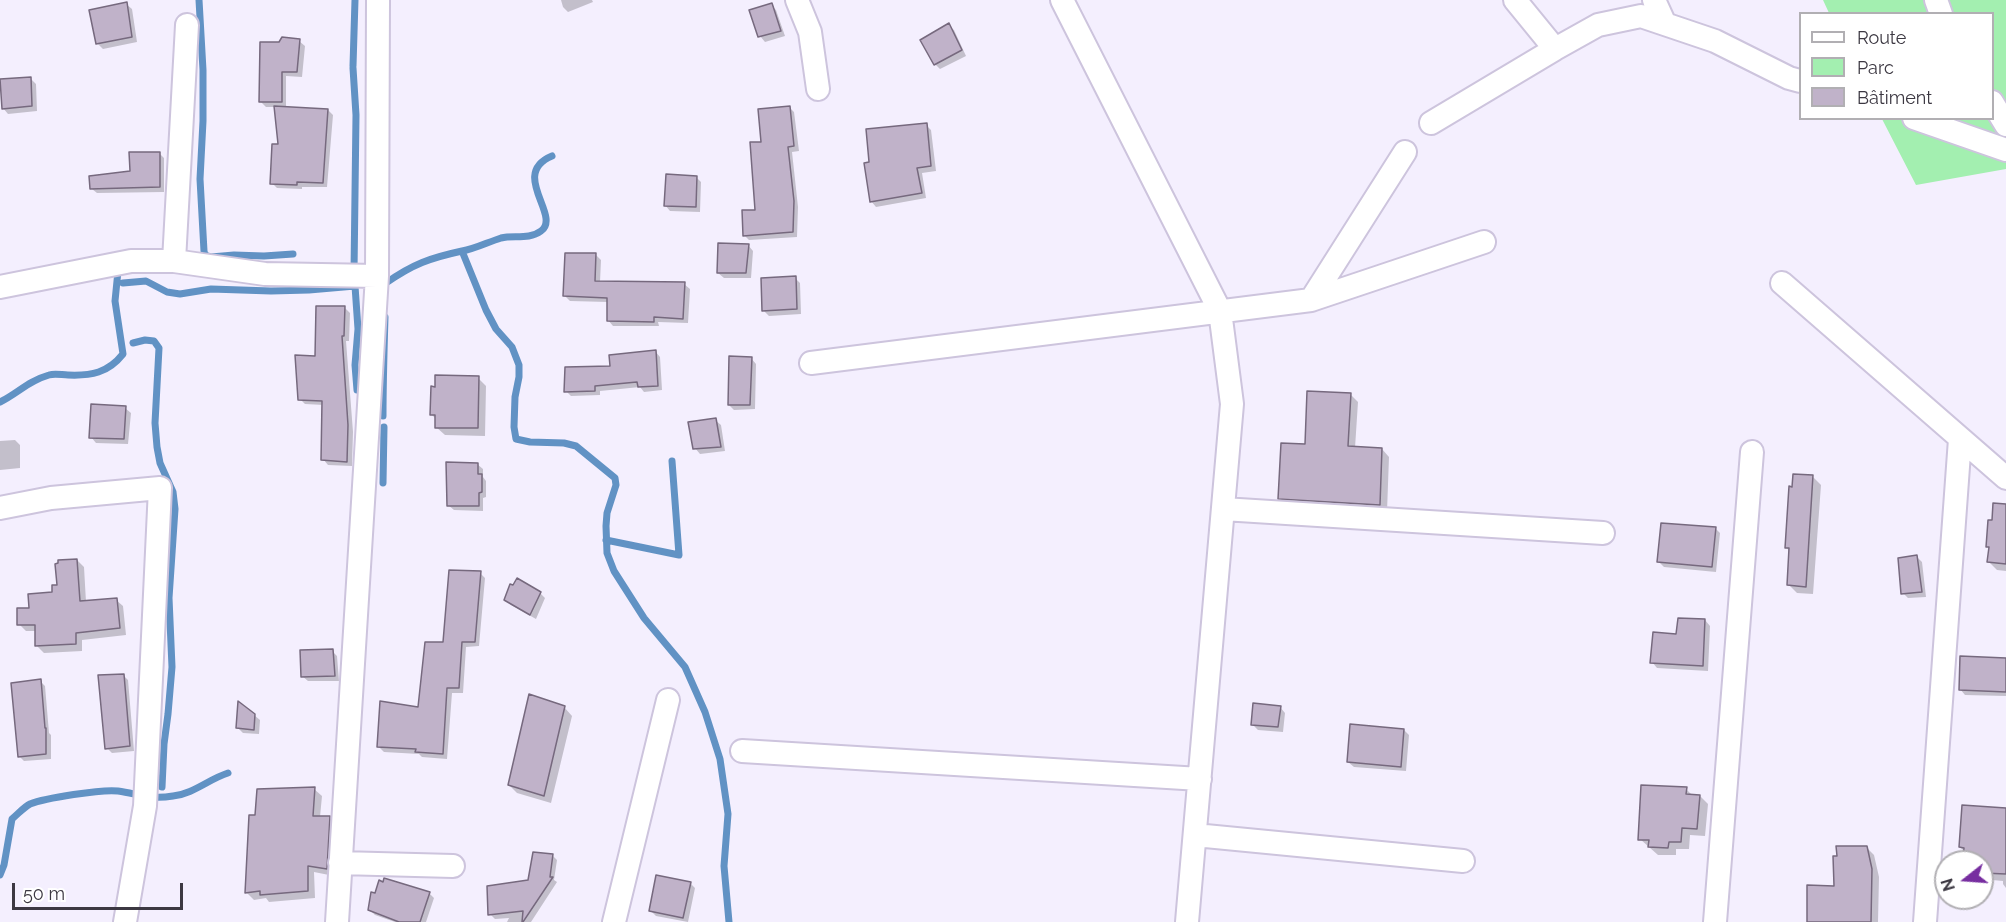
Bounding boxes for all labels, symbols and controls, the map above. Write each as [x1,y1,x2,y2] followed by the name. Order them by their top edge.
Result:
[1799,12,1994,120] legend
[1857,27,1906,48] text: Route
[1857,57,1894,78] text: Parc
[1857,87,1932,108] text: Bâtiment
[1934,850,1994,910] north arrow
[15,871,186,909] scale bar
[1937,876,1959,893] text: N
[23,883,65,904] text: 50 m

